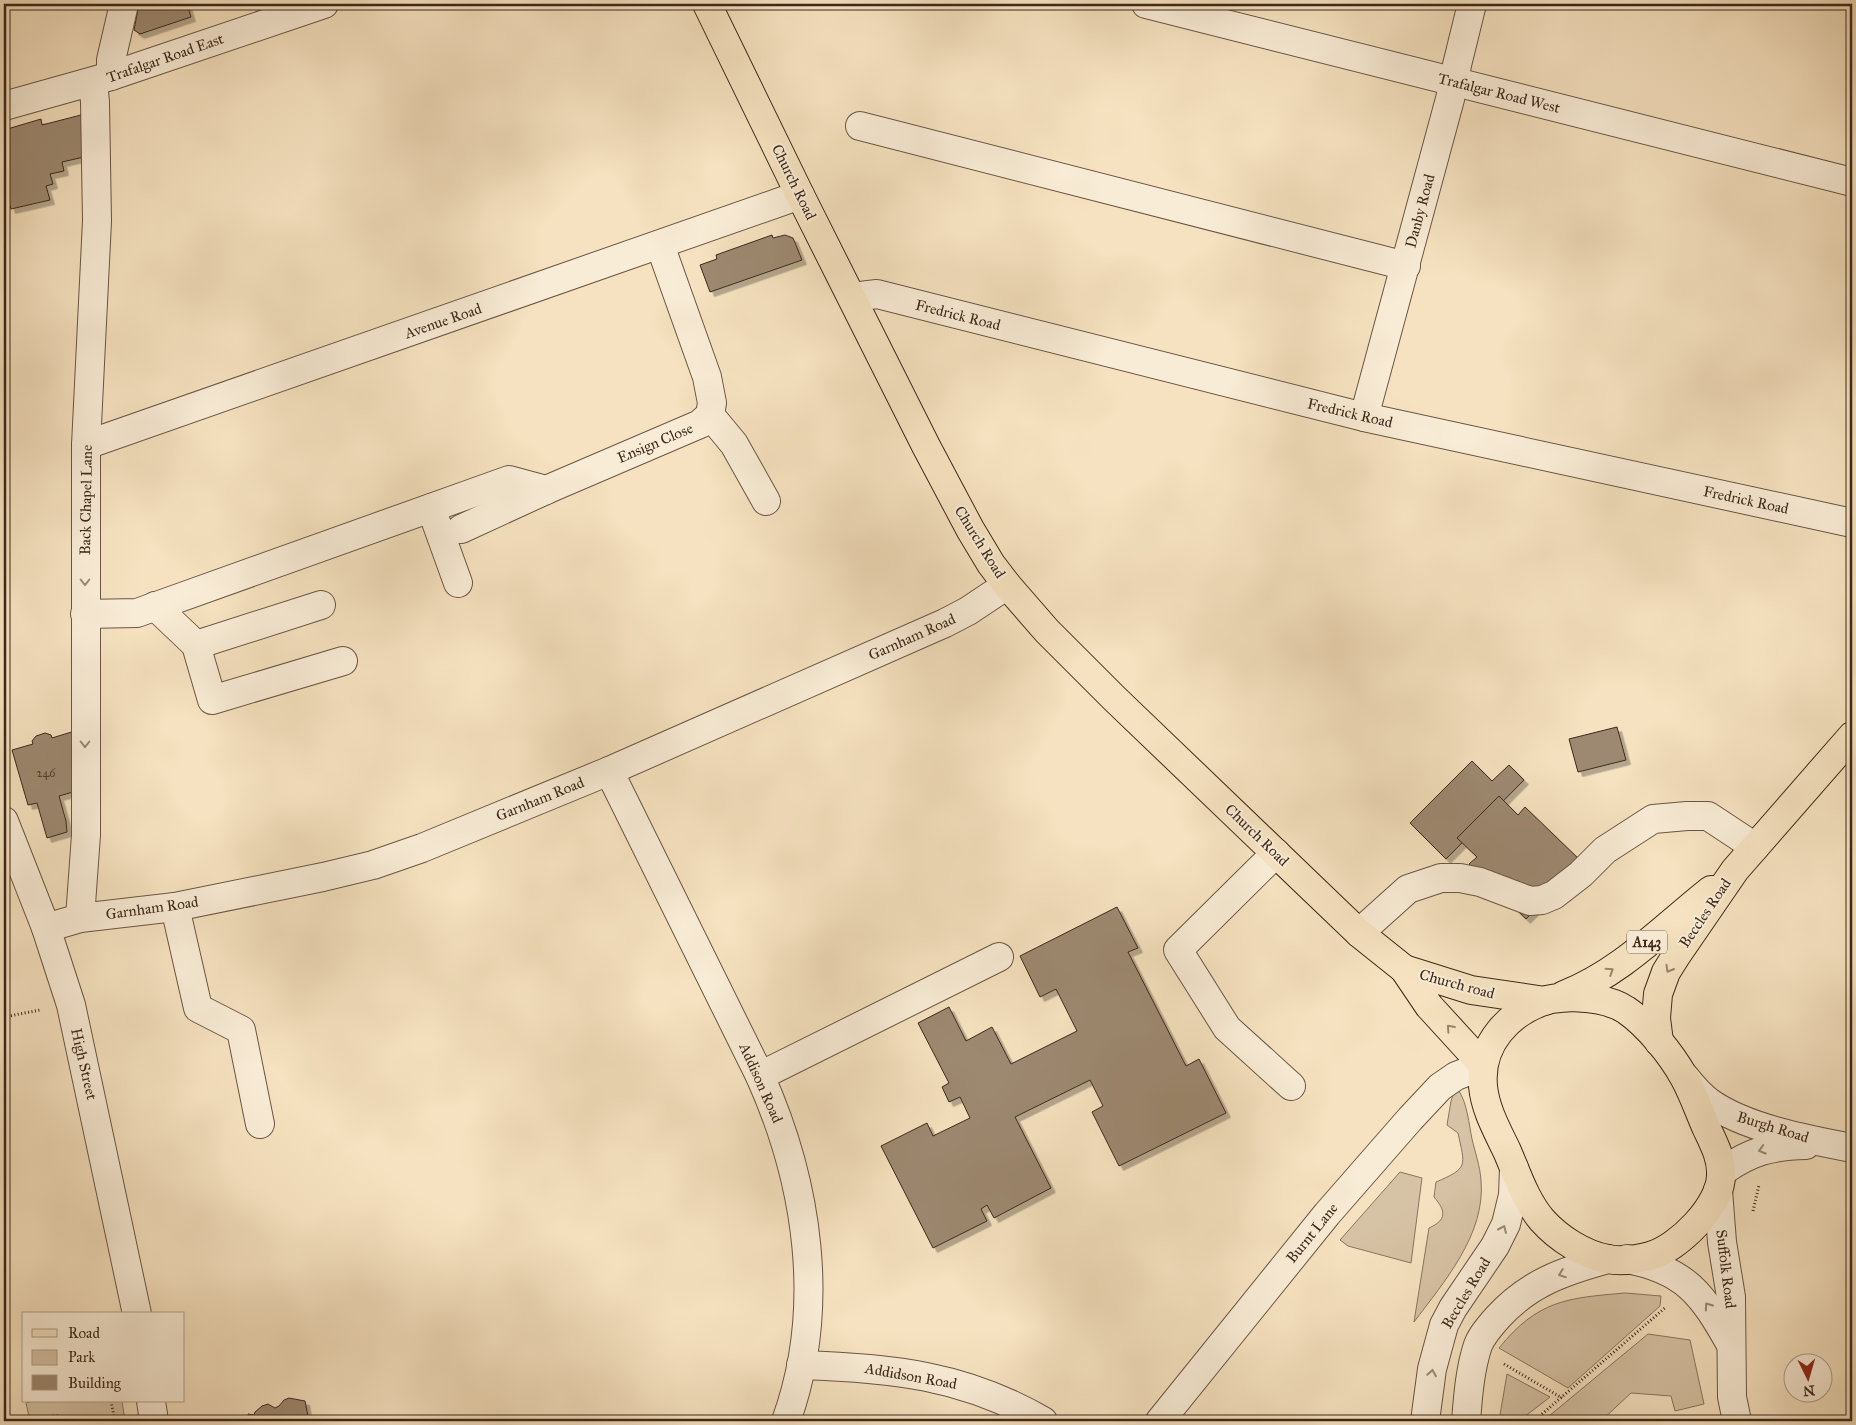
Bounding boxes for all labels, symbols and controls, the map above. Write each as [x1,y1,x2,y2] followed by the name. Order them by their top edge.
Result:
[104,29,227,86] street label: Trafalgar Road East
[1436,69,1563,117] street label: Trafalgar Road West
[768,141,820,223] street label: Church Road
[1402,172,1439,250] street label: Danby Road
[914,296,1003,334] street label: Fredrick Road
[401,299,484,343] street label: Avenue Road
[1306,394,1395,432] street label: Fredrick Road
[614,419,696,467] street label: Ensign Close
[76,445,96,555] street label: Back Chapel Lane
[1702,482,1791,518] street label: Fredrick Road
[951,503,1010,582] street label: Church Road
[80,578,90,586] one-way arrow
[866,610,959,664] street label: Garnham Road
[80,740,90,748] one-way arrow
[37,766,56,780] house number: 246
[493,773,587,825] street label: Garnham Road
[1221,800,1293,870] street label: Church Road
[1675,875,1735,951] street label: Beccles Road
[104,893,200,923] street label: Garnham Road
[1627,930,1667,954] road number: A143
[1665,963,1675,972] one-way arrow
[1417,965,1497,1003] street label: Church road
[1604,968,1614,977] one-way arrow
[1446,1025,1455,1034] one-way arrow
[67,1026,101,1102] street label: High Street
[735,1039,787,1126] street label: Addison Road
[1735,1108,1811,1147] street label: Burgh Road
[1758,1145,1766,1155] one-way arrow
[1282,1199,1342,1267] street label: Burnt Lane
[1496,1225,1507,1234] one-way arrow
[1712,1228,1740,1310] street label: Suffolk Road
[1438,1254,1494,1332] street label: Beccles Road
[1558,1268,1566,1278] one-way arrow
[1705,1303,1714,1312] one-way arrow
[22,1312,185,1402] legend
[68,1324,100,1342] text: Road
[68,1348,95,1366] text: Park
[1784,1352,1834,1402] north arrow
[863,1359,959,1393] street label: Addidson Road
[1426,1369,1436,1377] one-way arrow
[68,1374,122,1392] text: Building
[1802,1381,1816,1399] text: N

